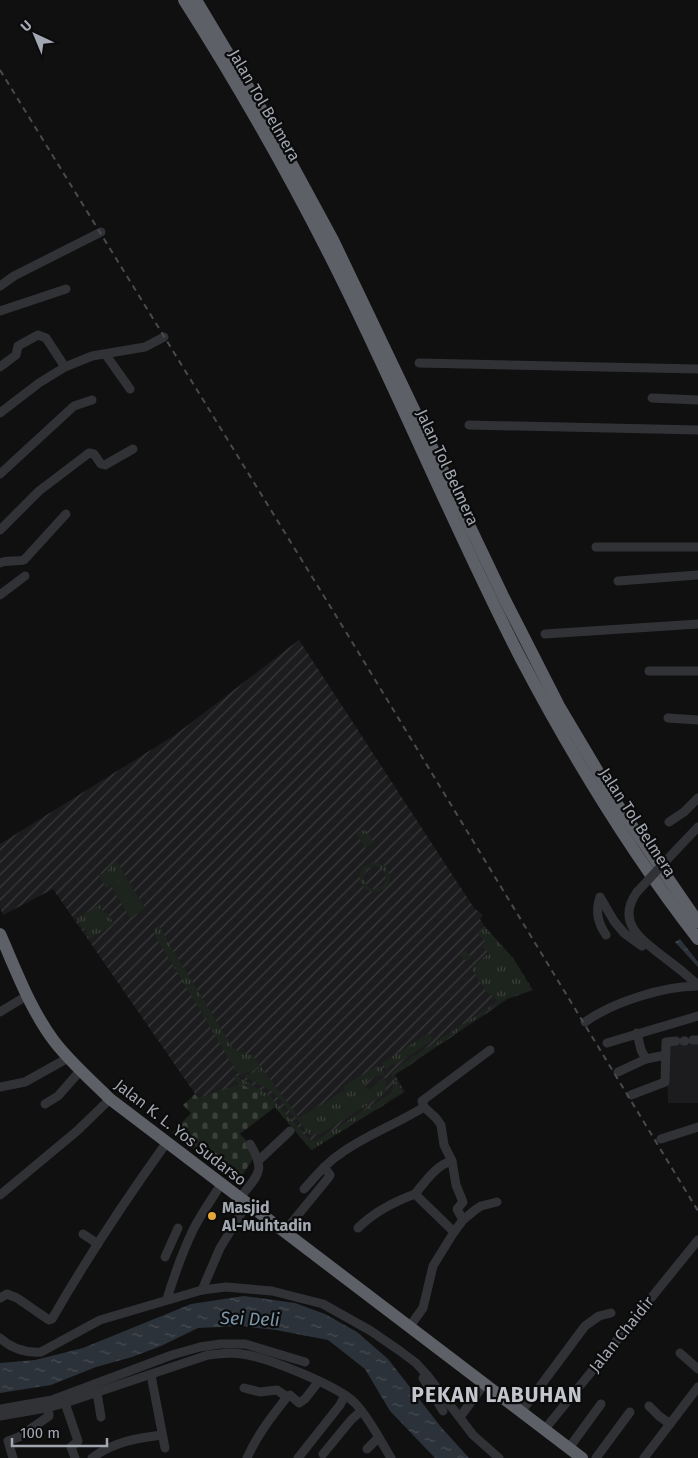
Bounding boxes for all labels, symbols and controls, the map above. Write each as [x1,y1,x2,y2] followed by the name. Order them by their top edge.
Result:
[10,10,60,60] north arrow
[17,17,36,35] text: U
[225,46,304,165] street label: Jalan Tol Belmera
[412,406,483,528] street label: Jalan Tol Belmera
[595,764,680,880] street label: Jalan Tol Belmera
[111,1075,250,1190] street label: Jalan K. L. Yos Sudarso
[221,1198,312,1235] place label: Masjid Al-Muhtadin
[206,1210,218,1222] marker: Masjid Al-Muhtadin
[585,1292,658,1376] street label: Jalan Chaidir
[219,1307,280,1331] water label: Sei Deli
[411,1382,583,1408] district label: PEKAN LABUHAN
[12,1416,108,1448] scale bar
[20,1424,60,1442] text: 100 m

